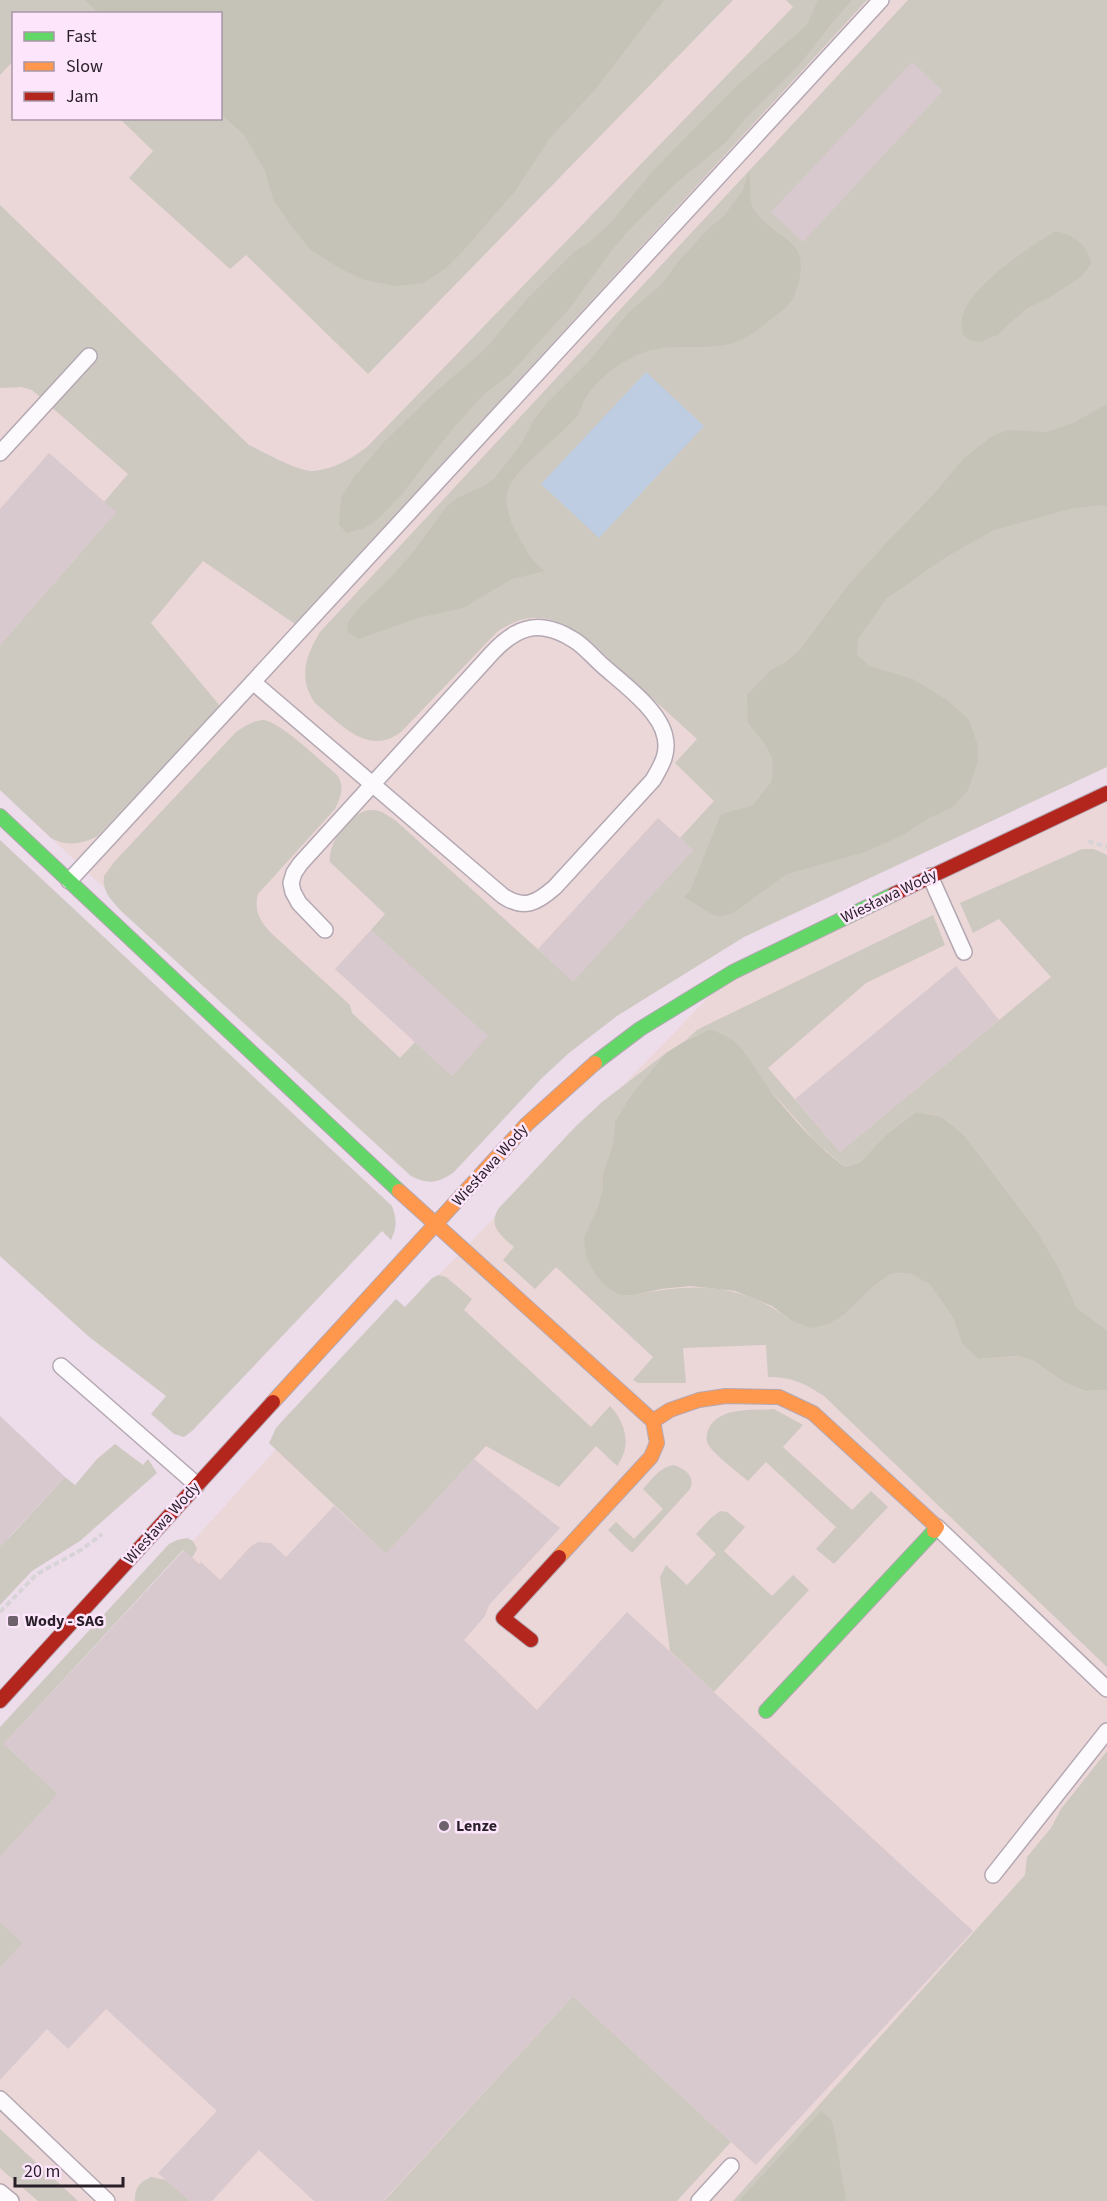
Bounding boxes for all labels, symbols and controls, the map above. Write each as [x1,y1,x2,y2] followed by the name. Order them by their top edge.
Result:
[12,12,222,120] legend
[66,24,97,49] text: Fast
[66,54,103,79] text: Slow
[66,84,99,109] text: Jam
[837,863,941,929] street label: Wiesława Wody
[447,1119,533,1211] street label: Wiesława Wody
[119,1477,205,1569] street label: Wiesława Wody
[25,1610,104,1632] place label: Wody - SAG
[6,1614,20,1628] marker: Wody - SAG
[456,1815,497,1837] place label: Lenze
[437,1819,451,1833] marker: Lenze
[15,2150,123,2188] scale bar
[24,2159,60,2184] text: 20 m

